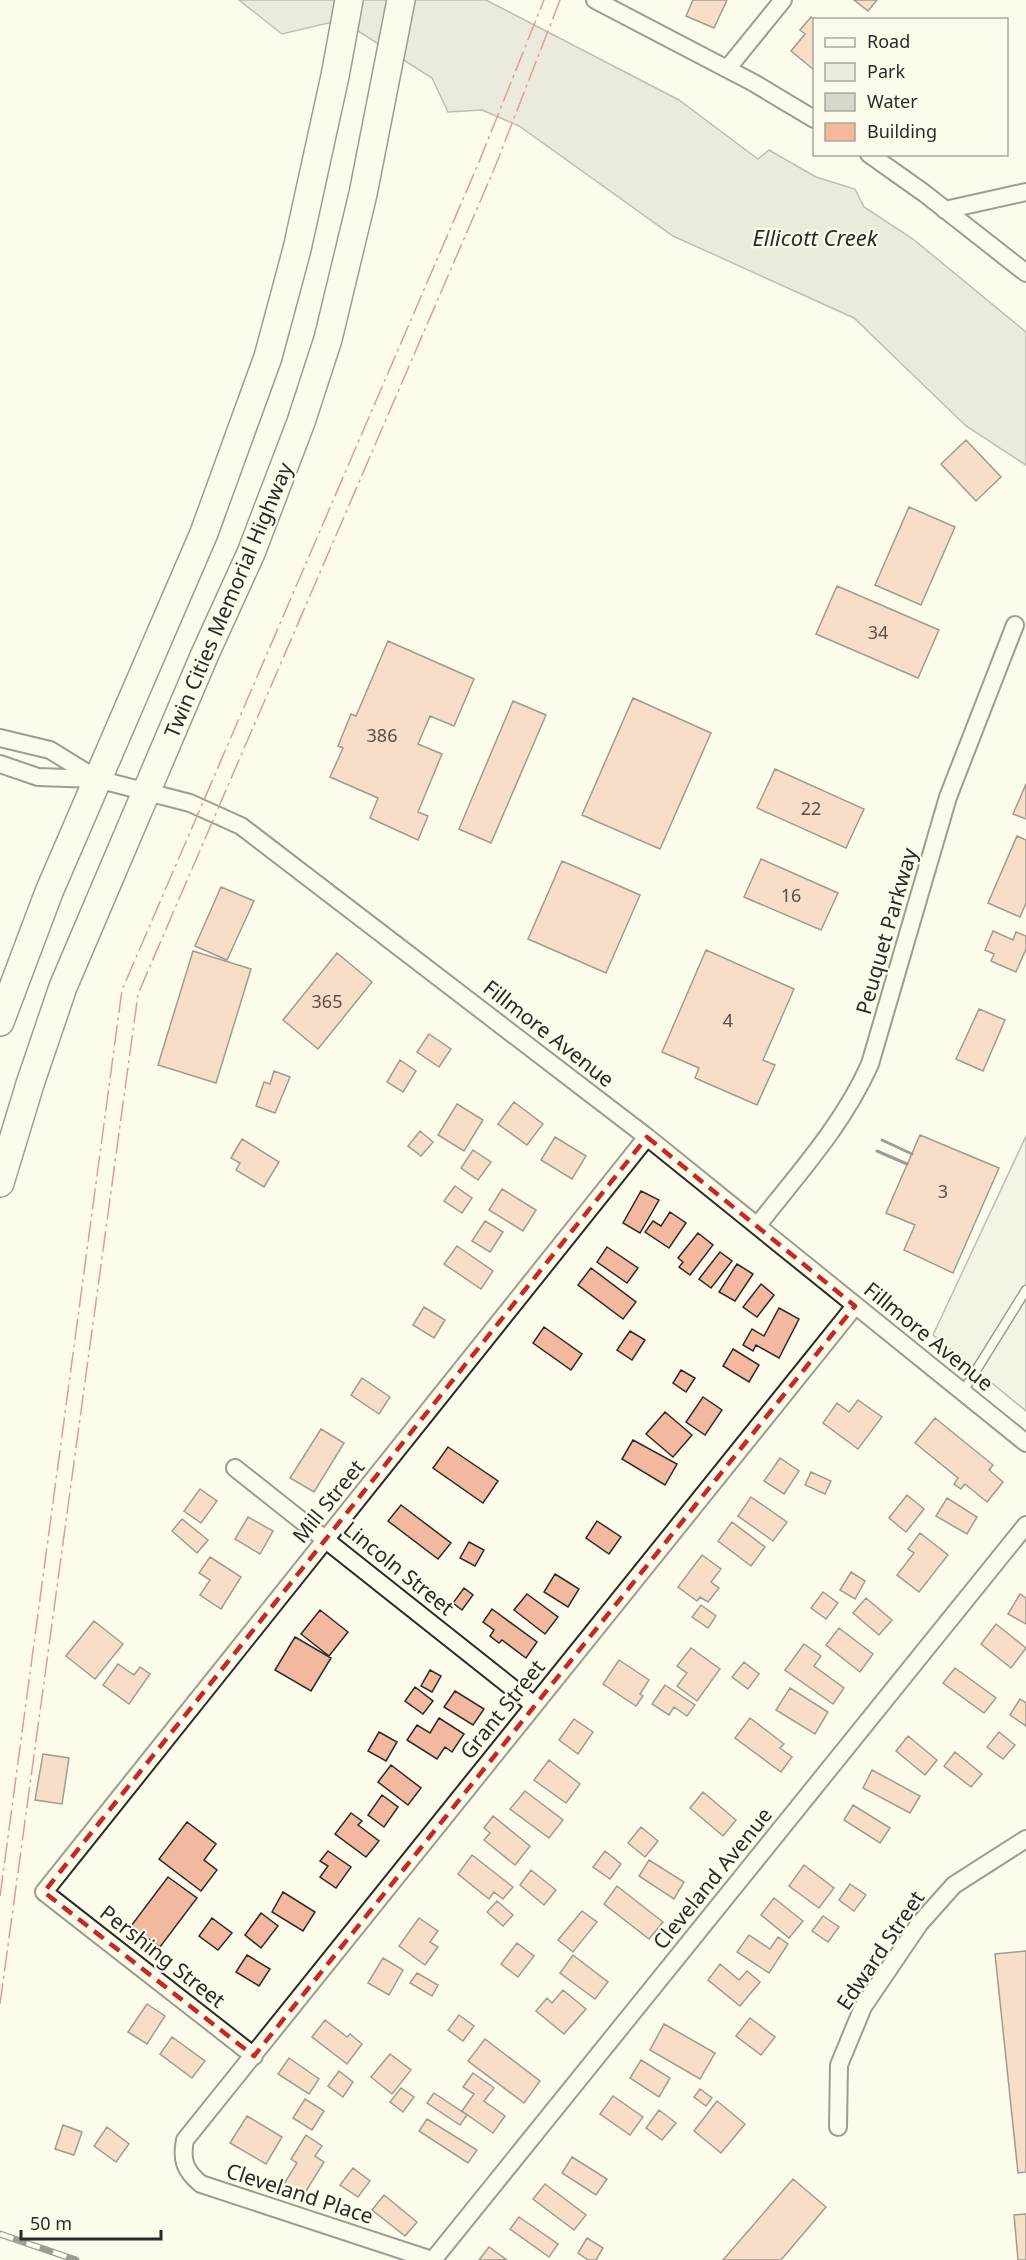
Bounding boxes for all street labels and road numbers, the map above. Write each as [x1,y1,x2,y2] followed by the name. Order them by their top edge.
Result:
[157,458,299,742] street label: Twin Cities Memorial Highway
[849,844,923,1017] street label: Peuquet Parkway
[478,973,620,1093] street label: Fillmore Avenue
[858,1275,1000,1397] street label: Fillmore Avenue
[286,1453,370,1548] street label: Mill Street
[338,1515,460,1622] street label: Lincoln Street
[453,1653,551,1764] street label: Grant Street
[646,1801,778,1955] street label: Cleveland Avenue
[830,1885,930,2015] street label: Edward Street
[95,1898,232,2014] street label: Pershing Street
[223,2156,377,2230] street label: Cleveland Place

